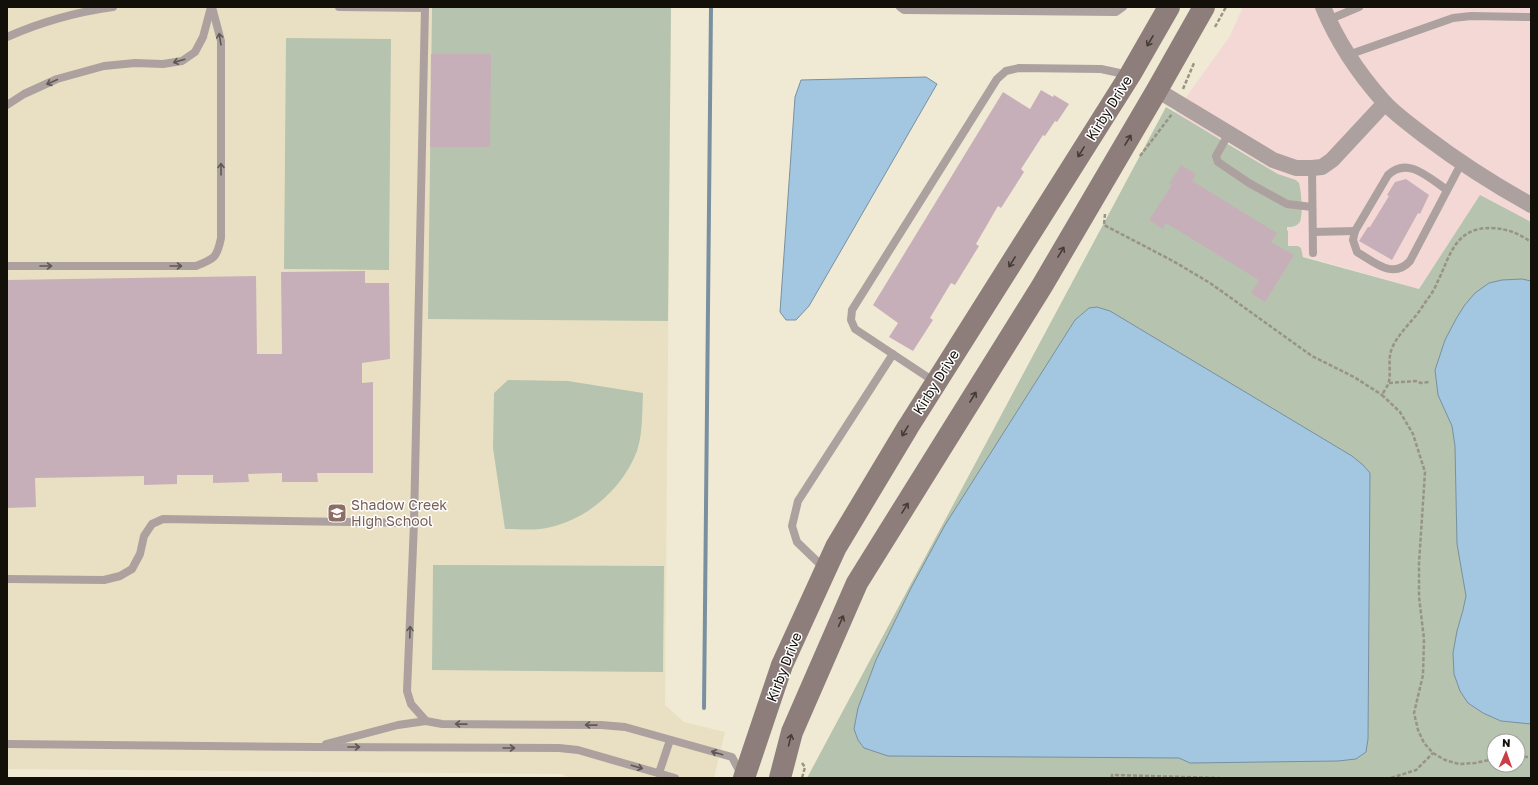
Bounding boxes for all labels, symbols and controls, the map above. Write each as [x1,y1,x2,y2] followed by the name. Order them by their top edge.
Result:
[216,33,224,46] one-way arrow
[1145,35,1153,47] one-way arrow
[172,58,185,65] one-way arrow
[1082,72,1135,143] street label: Kirby Drive
[46,78,58,86] one-way arrow
[1124,134,1132,146] one-way arrow
[1077,146,1085,158] one-way arrow
[217,163,225,176] one-way arrow
[1058,246,1066,258] one-way arrow
[1008,256,1016,267] one-way arrow
[39,262,52,270] one-way arrow
[169,262,182,270] one-way arrow
[909,346,962,417] street label: Kirby Drive
[969,392,977,403] one-way arrow
[901,425,909,437] one-way arrow
[351,496,447,529] place label: Shadow Creek High School
[326,502,348,524] school or university icon: Shadow Creek High School
[901,503,909,514] one-way arrow
[838,615,845,627] one-way arrow
[406,626,413,639] one-way arrow
[762,630,805,704] street label: Kirby Drive
[455,720,468,728] one-way arrow
[585,721,598,729] one-way arrow
[1486,733,1526,773] north arrow
[787,734,794,747] one-way arrow
[1502,736,1511,749] text: N
[347,744,360,751] one-way arrow
[502,744,515,752] one-way arrow
[711,749,724,756] one-way arrow
[630,764,643,771] one-way arrow

